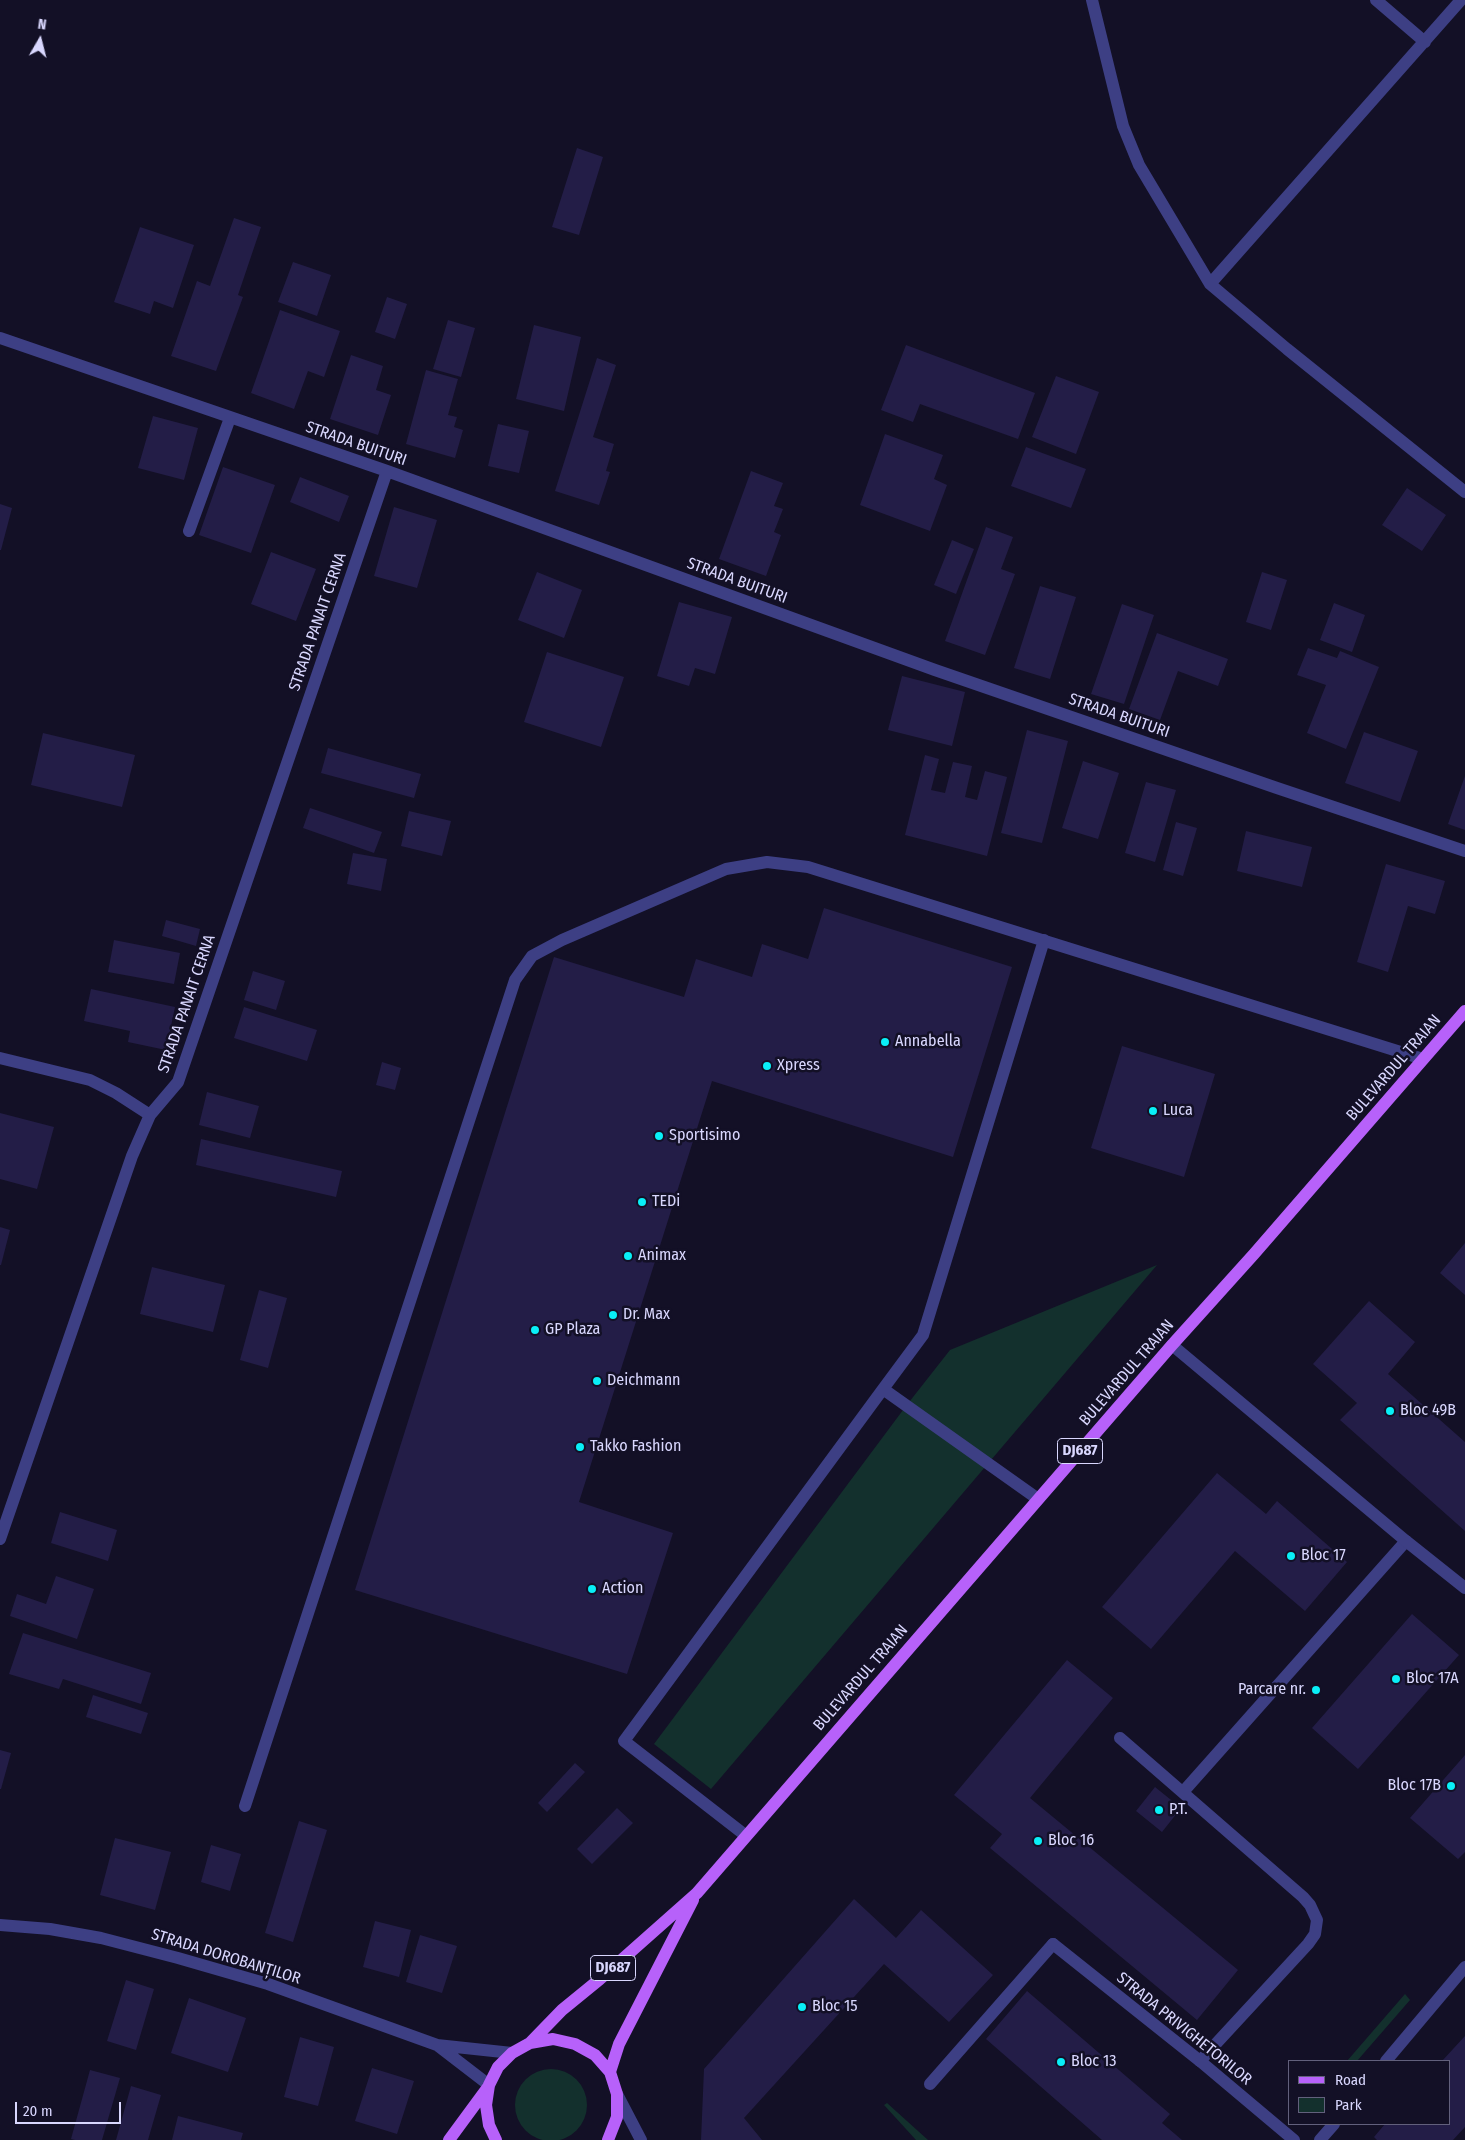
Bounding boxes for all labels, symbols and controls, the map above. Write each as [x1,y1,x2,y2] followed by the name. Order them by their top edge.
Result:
[15,15,65,65] north arrow
[37,16,47,34] text: N
[303,418,409,470] street label: STRADA BUITURI
[285,550,351,694] street label: STRADA PANAIT CERNA
[684,554,790,608] street label: STRADA BUITURI
[1066,690,1172,742] street label: STRADA BUITURI
[154,932,220,1076] street label: STRADA PANAIT CERNA
[1343,1011,1445,1125] street label: BULEVARDUL TRAIAN
[895,1032,961,1052] place label: Annabella
[879,1036,891,1048] marker: Annabella
[777,1056,820,1076] place label: Xpress
[761,1060,773,1072] marker: Xpress
[1163,1101,1193,1121] place label: Luca
[1147,1105,1159,1117] marker: Luca
[669,1126,740,1146] place label: Sportisimo
[653,1130,665,1142] marker: Sportisimo
[652,1192,680,1212] place label: TEDi
[636,1196,648,1208] marker: TEDi
[638,1246,686,1266] place label: Animax
[622,1250,634,1262] marker: Animax
[623,1305,670,1325] place label: Dr. Max
[607,1309,619,1321] marker: Dr. Max
[1076,1316,1178,1430] street label: BULEVARDUL TRAIAN
[545,1320,600,1340] place label: GP Plaza
[529,1324,541,1336] marker: GP Plaza
[607,1371,681,1391] place label: Deichmann
[591,1375,603,1387] marker: Deichmann
[1400,1401,1456,1421] place label: Bloc 49B
[1384,1405,1396,1417] marker: Bloc 49B
[590,1437,681,1457] place label: Takko Fashion
[1058,1438,1102,1464] road number: DJ687
[574,1441,586,1453] marker: Takko Fashion
[1301,1546,1346,1566] place label: Bloc 17
[1285,1550,1297,1562] marker: Bloc 17
[602,1579,643,1599] place label: Action
[586,1583,598,1595] marker: Action
[810,1621,912,1735] street label: BULEVARDUL TRAIAN
[1406,1669,1459,1689] place label: Bloc 17A
[1390,1673,1402,1685] marker: Bloc 17A
[1238,1680,1306,1700] place label: Parcare nr.
[1310,1684,1322,1696] marker: Parcare nr.
[1388,1776,1441,1796] place label: Bloc 17B
[1445,1780,1457,1792] marker: Bloc 17B
[1169,1800,1188,1820] place label: P.T.
[1153,1804,1165,1816] marker: P.T.
[1048,1831,1094,1851] place label: Bloc 16
[1032,1835,1044,1847] marker: Bloc 16
[149,1925,303,1989] street label: STRADA DOROBANȚILOR
[590,1956,636,1980] road number: DJ687
[1113,1969,1255,2089] street label: STRADA PRIVIGHETORILOR
[812,1997,858,2017] place label: Bloc 15
[796,2001,808,2013] marker: Bloc 15
[1071,2052,1116,2072] place label: Bloc 13
[1055,2056,1067,2068] marker: Bloc 13
[1288,2060,1450,2125] legend
[1335,2071,1366,2089] text: Road
[18,2092,124,2124] scale bar
[1335,2096,1362,2114] text: Park
[23,2102,53,2120] text: 20 m

